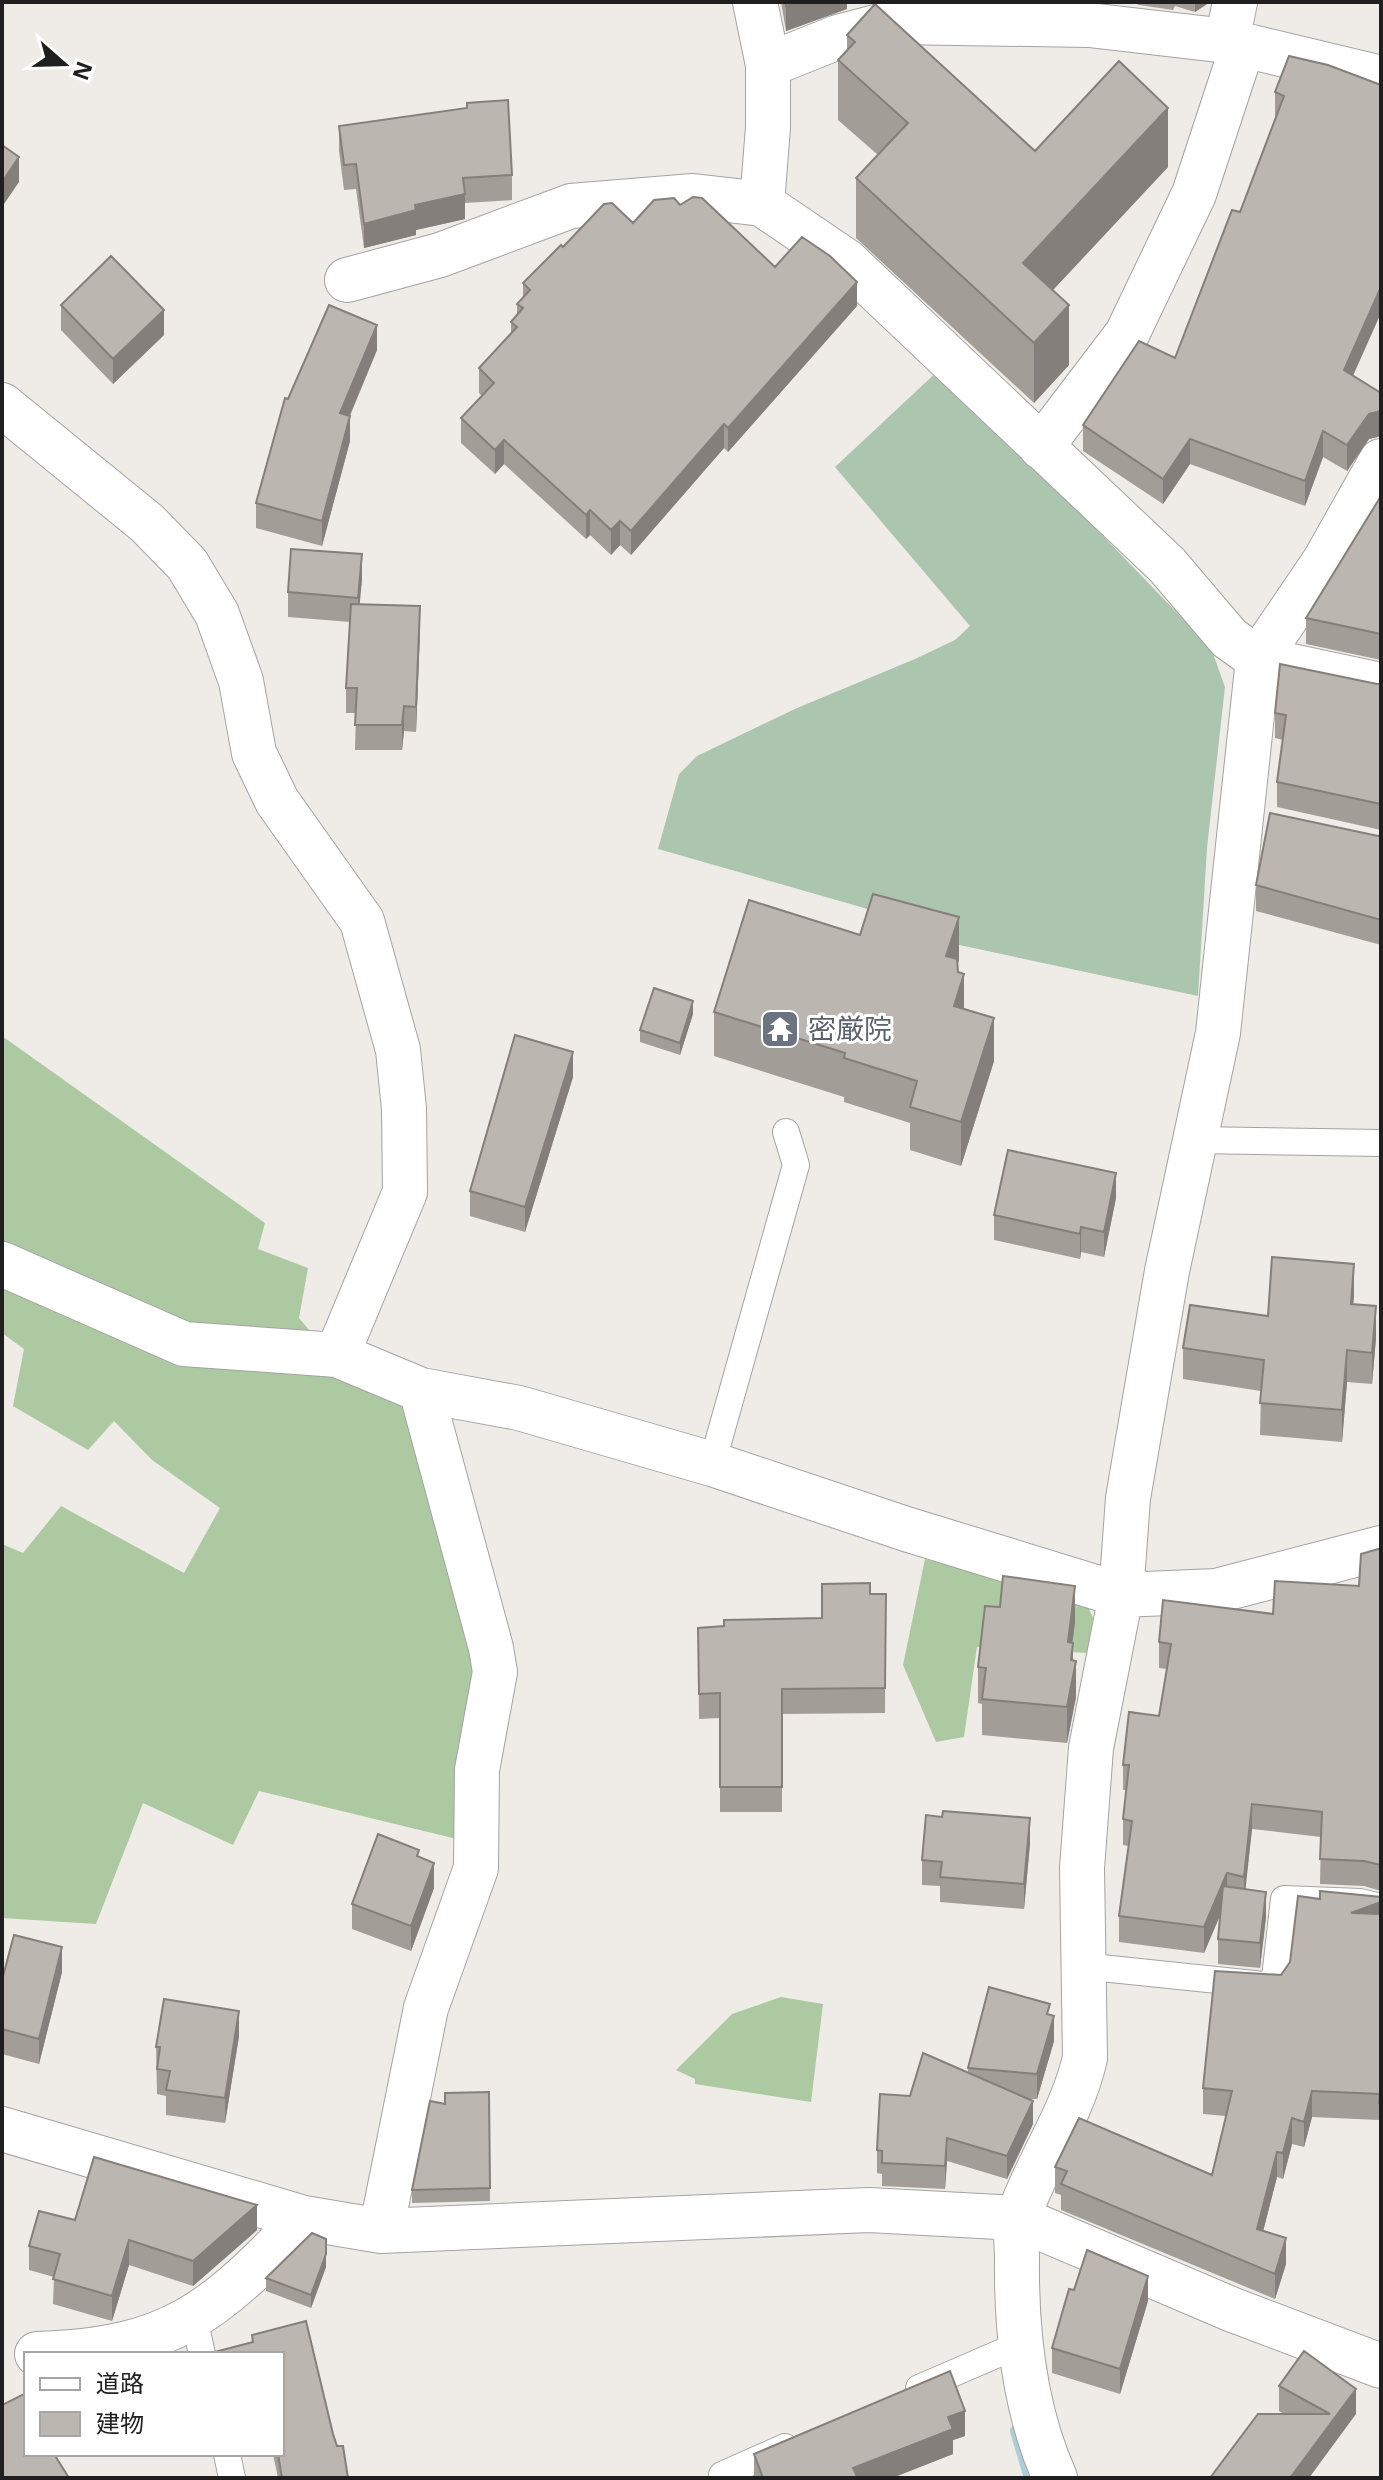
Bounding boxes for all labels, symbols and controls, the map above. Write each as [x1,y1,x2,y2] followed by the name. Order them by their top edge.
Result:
[24,24,104,104] north arrow
[67,58,101,85] text: N
[759,1008,801,1050] temple icon: 密厳院
[808,1009,892,1047] place label: 密厳院
[24,2352,284,2456] legend
[96,2366,144,2399] text: 道路
[96,2406,144,2439] text: 建物

